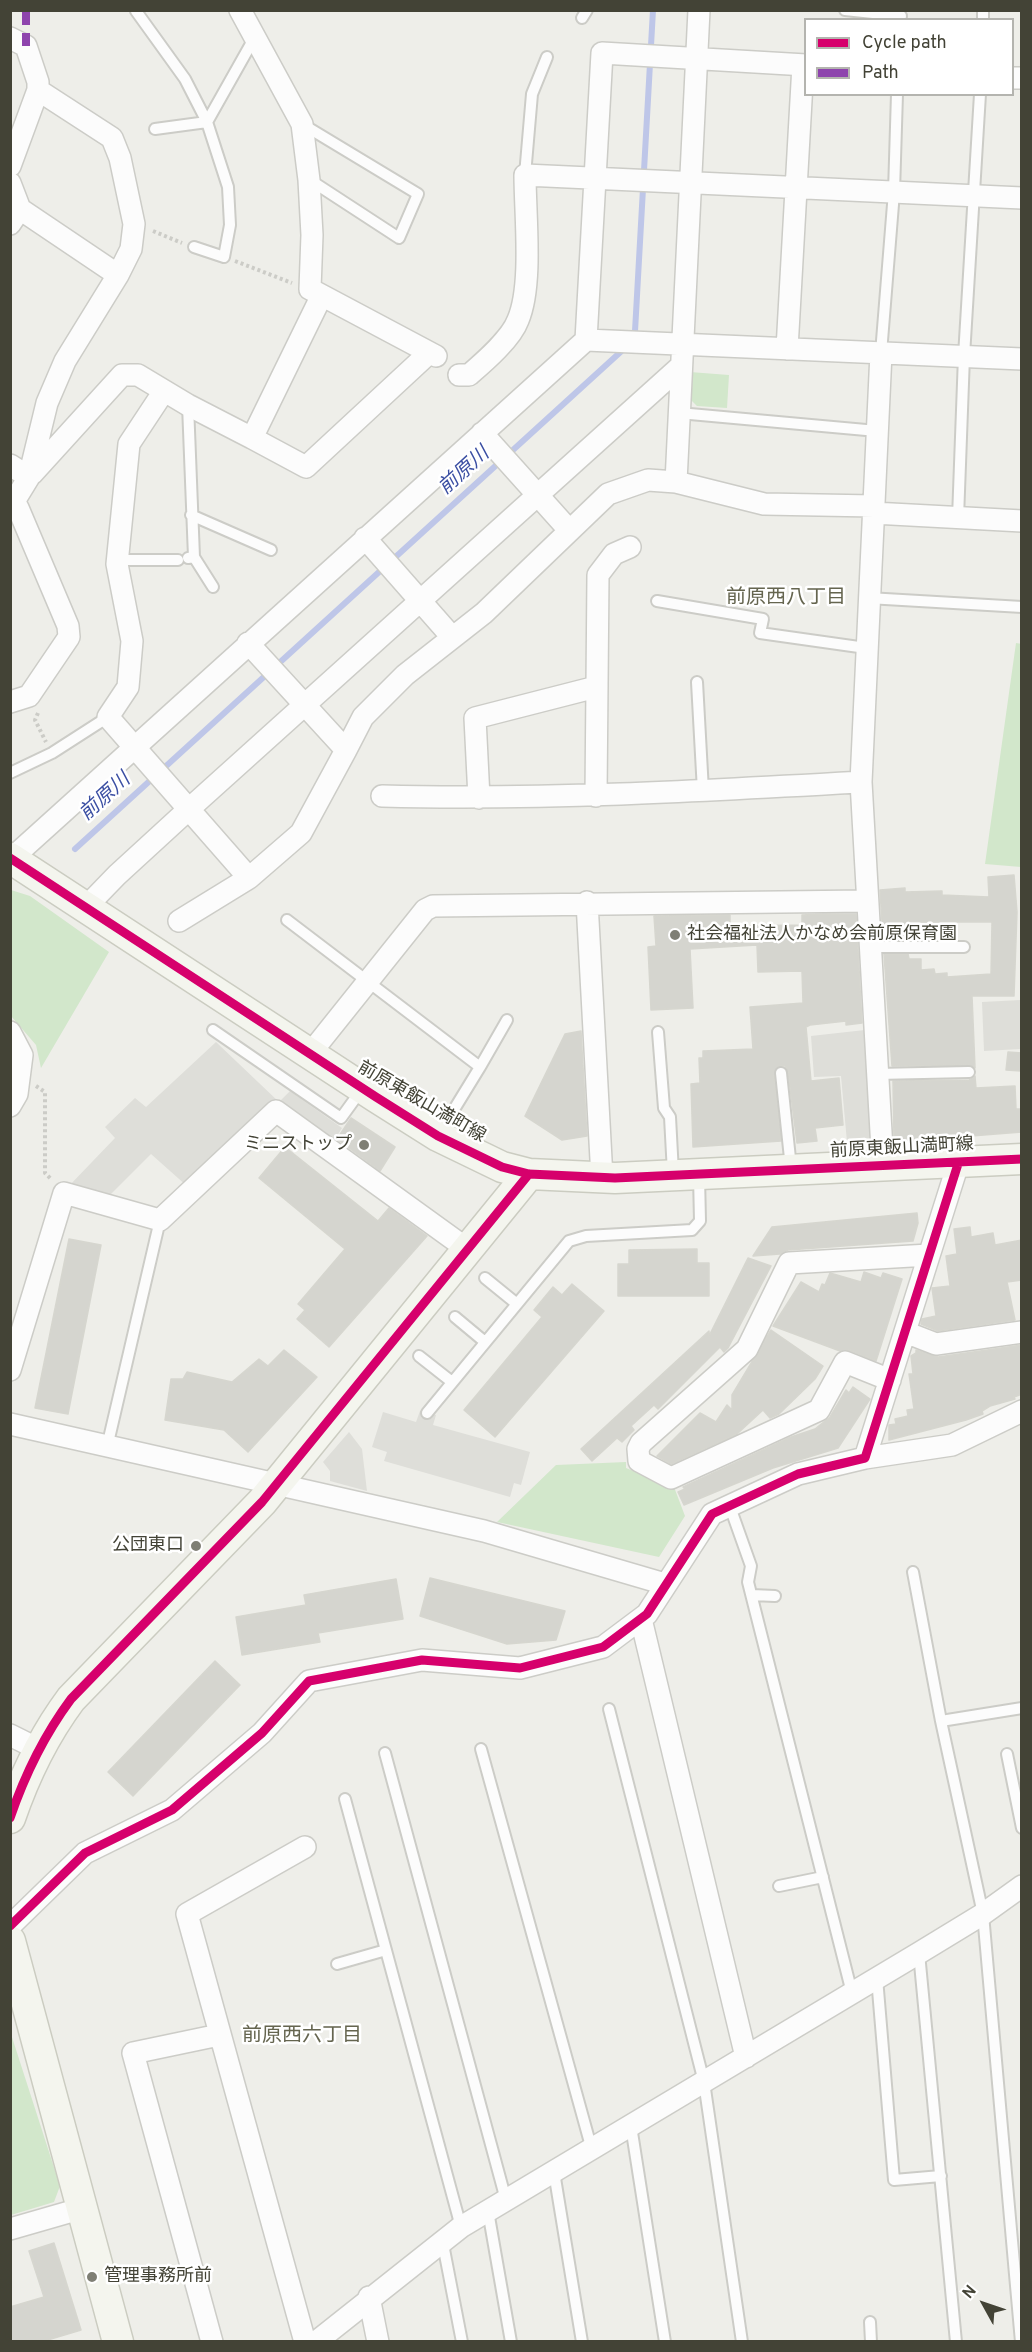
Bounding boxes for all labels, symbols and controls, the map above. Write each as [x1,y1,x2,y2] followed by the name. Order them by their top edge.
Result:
[804,18,1014,96] legend
[862,32,947,55] text: Cycle path
[862,62,899,85] text: Path
[435,443,495,501] water label: 前原川
[726,587,846,611] district label: 前原西八丁目
[76,769,136,827] water label: 前原川
[687,924,957,946] place label: 社会福祉法人かなめ会前原保育園
[668,928,682,942] marker: 社会福祉法人かなめ会前原保育園
[353,1058,489,1148] street label: 前原東飯山満町線
[244,1134,352,1156] place label: ミニストップ
[830,1134,974,1164] street label: 前原東飯山満町線
[357,1138,371,1152] marker: ミニストップ
[112,1535,184,1557] place label: 公団東口
[189,1539,203,1553] marker: 公団東口
[242,2025,362,2049] district label: 前原西六丁目
[104,2266,212,2288] place label: 管理事務所前
[85,2270,99,2284] marker: 管理事務所前
[954,2274,1014,2334] north arrow
[959,2282,982,2303] text: N

